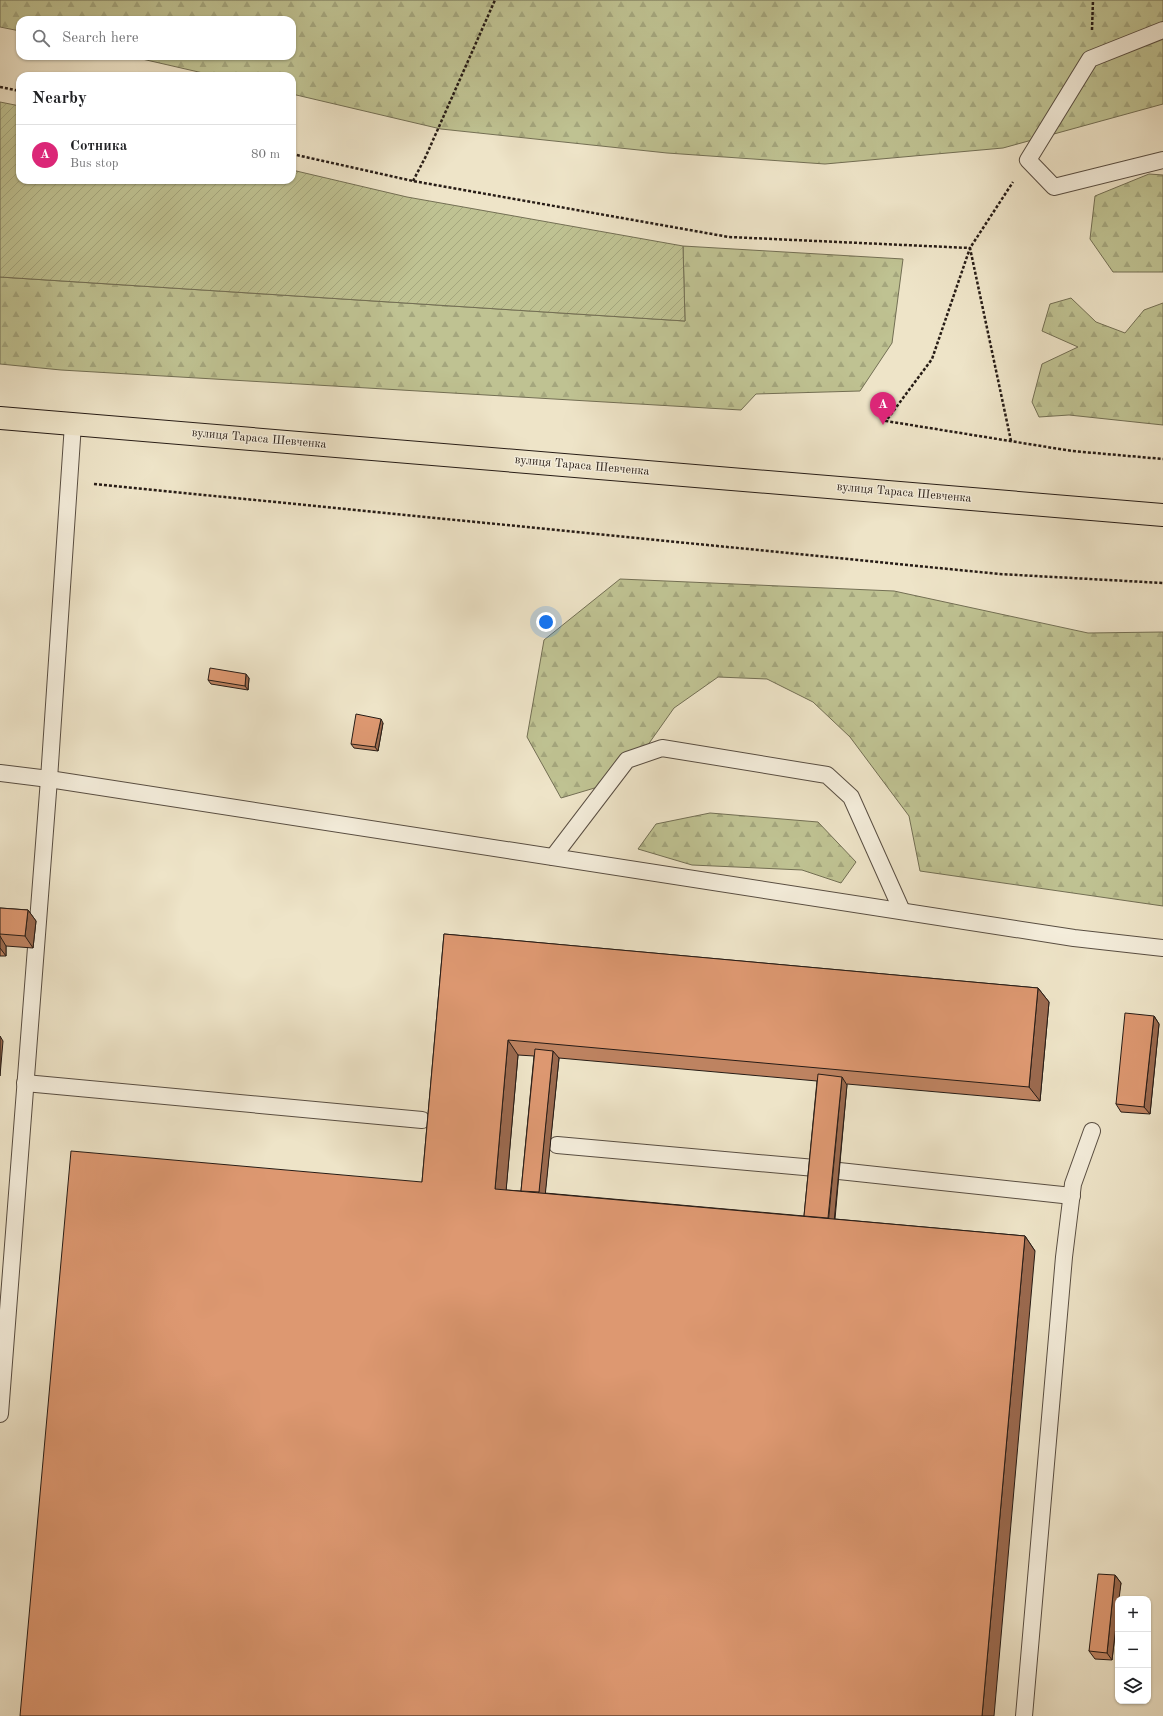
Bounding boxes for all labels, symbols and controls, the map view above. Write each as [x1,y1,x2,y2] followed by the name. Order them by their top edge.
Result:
[16,16,296,60] search box
[30,27,52,49] icon: search
[62,31,139,46] text: Search here
[32,90,87,107] text: Nearby
[70,139,127,154] text: Сотника
[40,148,50,161] text: A
[251,148,280,161] text: 80 m
[70,157,119,170] text: Bus stop
[870,392,896,425] pin: A
[191,427,327,451] street label: вулиця Тараса Шевченка
[514,454,650,478] street label: вулиця Тараса Шевченка
[836,481,972,505] street label: вулиця Тараса Шевченка
[536,612,556,632] your location
[1115,1596,1151,1704] map controls
[1115,1596,1151,1632] button: +
[1115,1632,1151,1668] button: −
[1115,1668,1151,1704] button: layers

